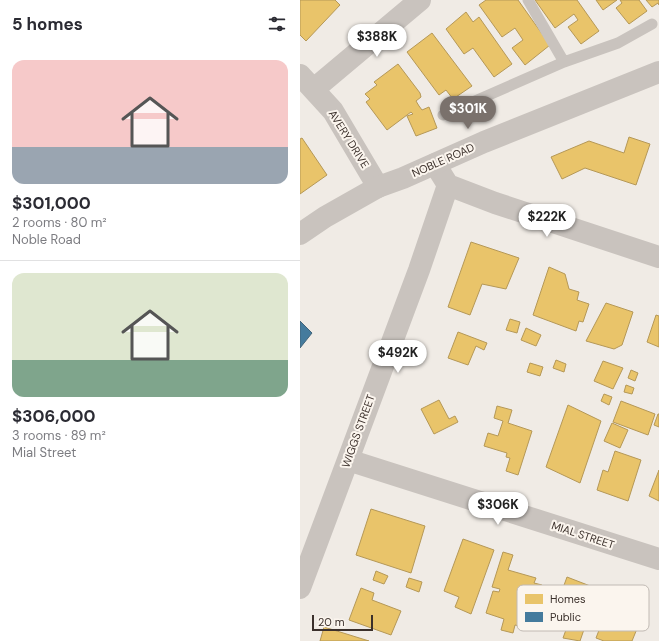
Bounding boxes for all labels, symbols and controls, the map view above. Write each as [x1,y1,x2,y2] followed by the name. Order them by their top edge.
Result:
[12,13,83,35] text: 5 homes
[266,13,288,35] icon: filters
[349,24,405,58] pin: $388K
[357,28,397,45] text: $388K
[114,86,186,158] icon: home
[440,96,496,130] pin: $301K
[449,100,487,117] text: $301K
[326,107,372,171] street label: AVERY DRIVE
[410,140,477,180] street label: NOBLE ROAD
[12,192,91,214] text: $301,000
[519,204,575,238] pin: $222K
[528,208,566,225] text: $222K
[12,214,107,231] text: 2 rooms · 80 m²
[12,231,81,248] text: Noble Road
[114,299,186,371] icon: home
[370,340,426,374] pin: $492K
[378,344,418,361] text: $492K
[338,393,378,469] street label: WIGGS STREET
[12,405,95,427] text: $306,000
[12,427,106,444] text: 3 rooms · 89 m²
[12,444,76,461] text: Mial Street
[470,492,526,526] pin: $306K
[477,496,519,513] text: $306K
[550,518,616,552] street label: MIAL STREET
[517,585,649,631] legend
[550,592,586,606] text: Homes
[550,610,581,624] text: Public
[312,613,373,632] scale bar
[318,615,344,629] text: 20 m

